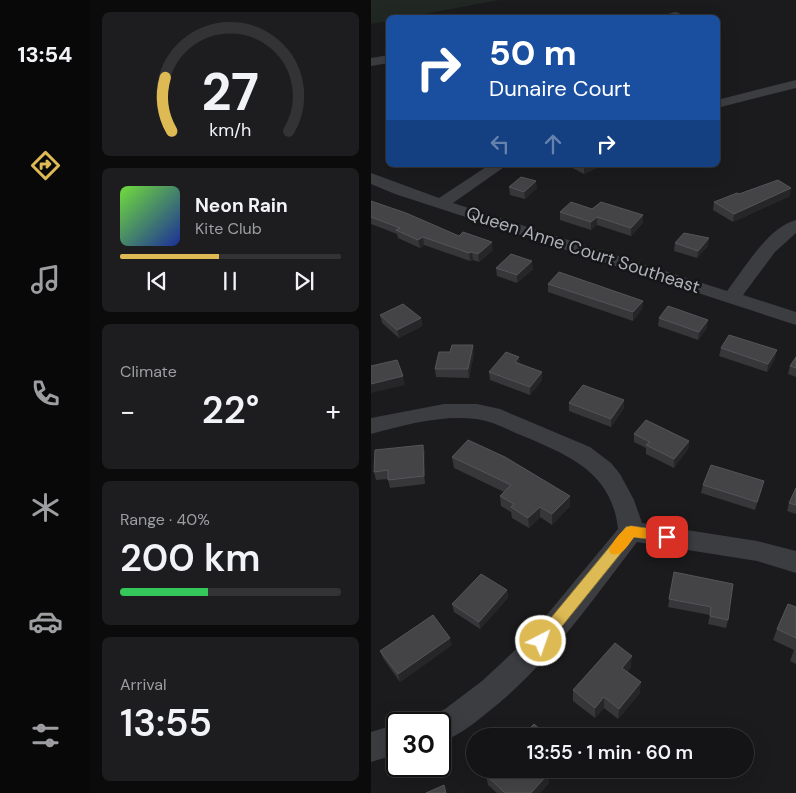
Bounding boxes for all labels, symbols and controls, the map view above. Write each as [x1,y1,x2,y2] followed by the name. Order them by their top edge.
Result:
[489,30,577,76] text: 50 m
[406,35,471,100] icon: right
[18,40,72,69] text: 13:54
[202,58,259,126] text: 27
[489,74,631,103] text: Dunaire Court
[209,118,252,142] text: km/h
[486,130,514,158] icon: left
[539,130,567,158] icon: ahead
[592,130,620,158] icon: right
[28,148,63,183] icon: directions
[195,193,288,218] text: Neon Rain
[463,201,703,299] street label: Queen Anne Court Southeast
[195,218,262,239] text: Kite Club
[28,262,63,297] icon: music
[143,267,171,295] icon: previous
[216,267,244,295] icon: pause
[290,267,318,295] icon: next
[120,361,177,382] text: Climate
[28,376,63,411] icon: phone
[202,385,259,435] text: 22°
[120,393,135,430] text: −
[326,393,341,430] text: +
[28,490,63,525] icon: climate
[120,509,210,530] text: Range · 40%
[646,516,688,558] pin
[653,523,681,551] icon: arrive
[120,533,260,583] text: 200 km
[28,604,63,639] icon: car
[514,614,566,666] position arrow
[120,674,167,695] text: Arrival
[120,698,212,748] text: 13:55
[386,712,451,777] speed limit sign: 30
[28,718,63,753] icon: filters
[527,740,693,765] text: 13:55 · 1 min · 60 m

